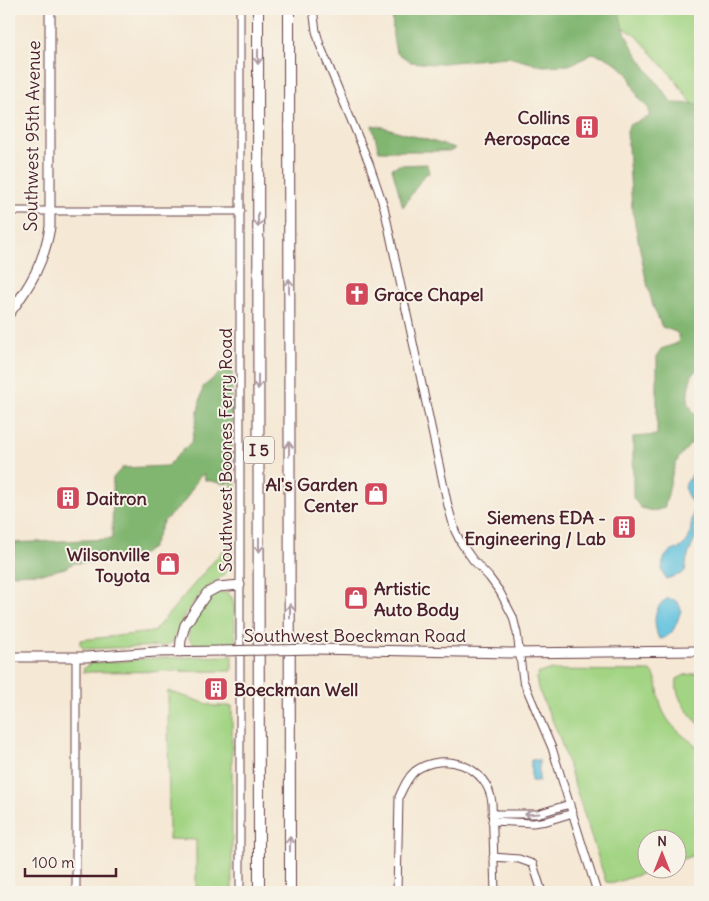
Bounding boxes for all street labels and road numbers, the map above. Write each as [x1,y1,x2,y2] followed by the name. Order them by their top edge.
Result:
[19,40,45,232] street label: Southwest 95th Avenue
[214,327,237,572] street label: Southwest Boones Ferry Road
[244,436,274,464] road number: I 5
[244,624,467,647] street label: Southwest Boeckman Road

